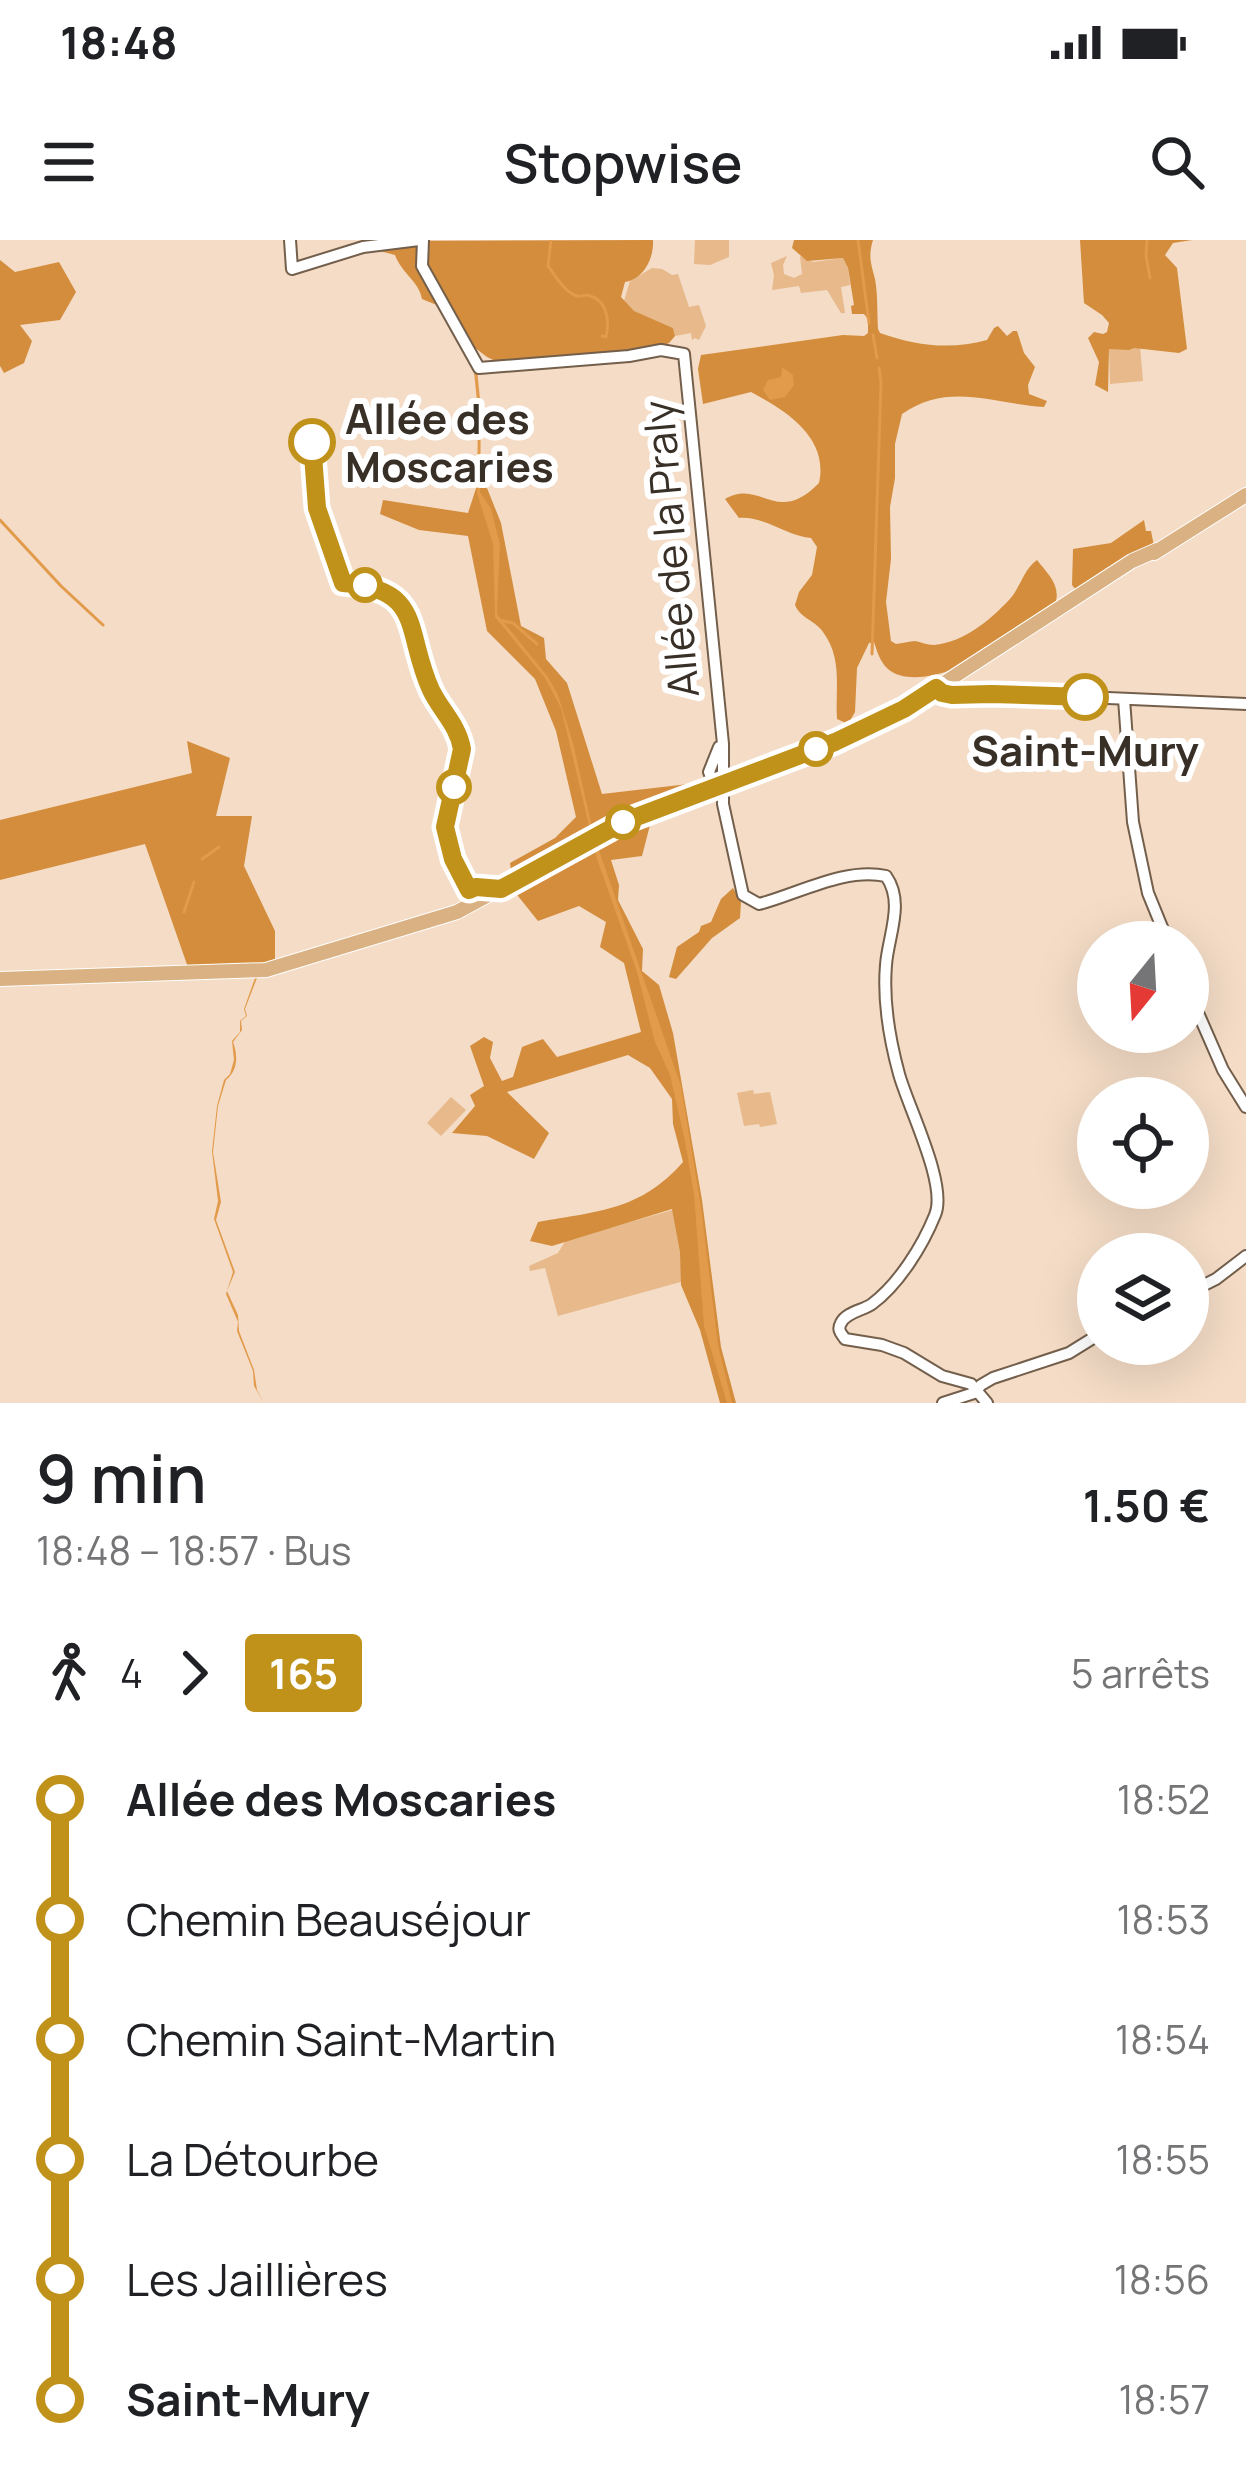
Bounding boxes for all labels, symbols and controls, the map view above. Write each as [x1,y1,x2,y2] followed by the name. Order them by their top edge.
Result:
[60,11,178,73] text: 18:48
[503,125,743,199] text: Stopwise
[36,129,102,195] icon: menu
[1144,129,1210,195] icon: search
[345,389,554,495] place label: Allée des Moscaries
[628,398,712,700] street label: Allée de la Praly
[290,420,334,464] marker: Allée des Moscaries
[349,569,381,601] unlabelled marker
[1063,675,1107,719] marker: Saint-Mury
[971,721,1199,779] place label: Saint-Mury
[800,733,832,765] unlabelled marker
[438,771,470,803] unlabelled marker
[607,806,639,838] unlabelled marker
[1077,921,1209,1053] north arrow
[1077,921,1209,1365] map controls
[1077,1077,1209,1209] button: locate
[1077,1233,1209,1365] button: layers
[36,1433,206,1523] text: 9 min
[1083,1474,1210,1536] text: 1.50 €
[36,1523,351,1577] text: 18:48 – 18:57 · Bus
[36,1640,102,1706] icon: walk
[161,1640,227,1706] icon: forward
[269,1644,338,1702] text: 165
[120,1646,143,1700] text: 4
[1071,1646,1210,1700] text: 5 arrêts
[126,1768,556,1830] text: Allée des Moscaries
[1117,1772,1210,1826] text: 18:52
[126,1888,531,1950] text: Chemin Beauséjour
[1116,1892,1210,1946] text: 18:53
[126,2008,556,2070] text: Chemin Saint-Martin
[1115,2012,1210,2066] text: 18:54
[126,2128,379,2190] text: La Détourbe
[1115,2132,1210,2186] text: 18:55
[126,2248,388,2310] text: Les Jaillières
[1114,2252,1210,2306] text: 18:56
[126,2368,370,2430] text: Saint-Mury
[1118,2372,1210,2426] text: 18:57

